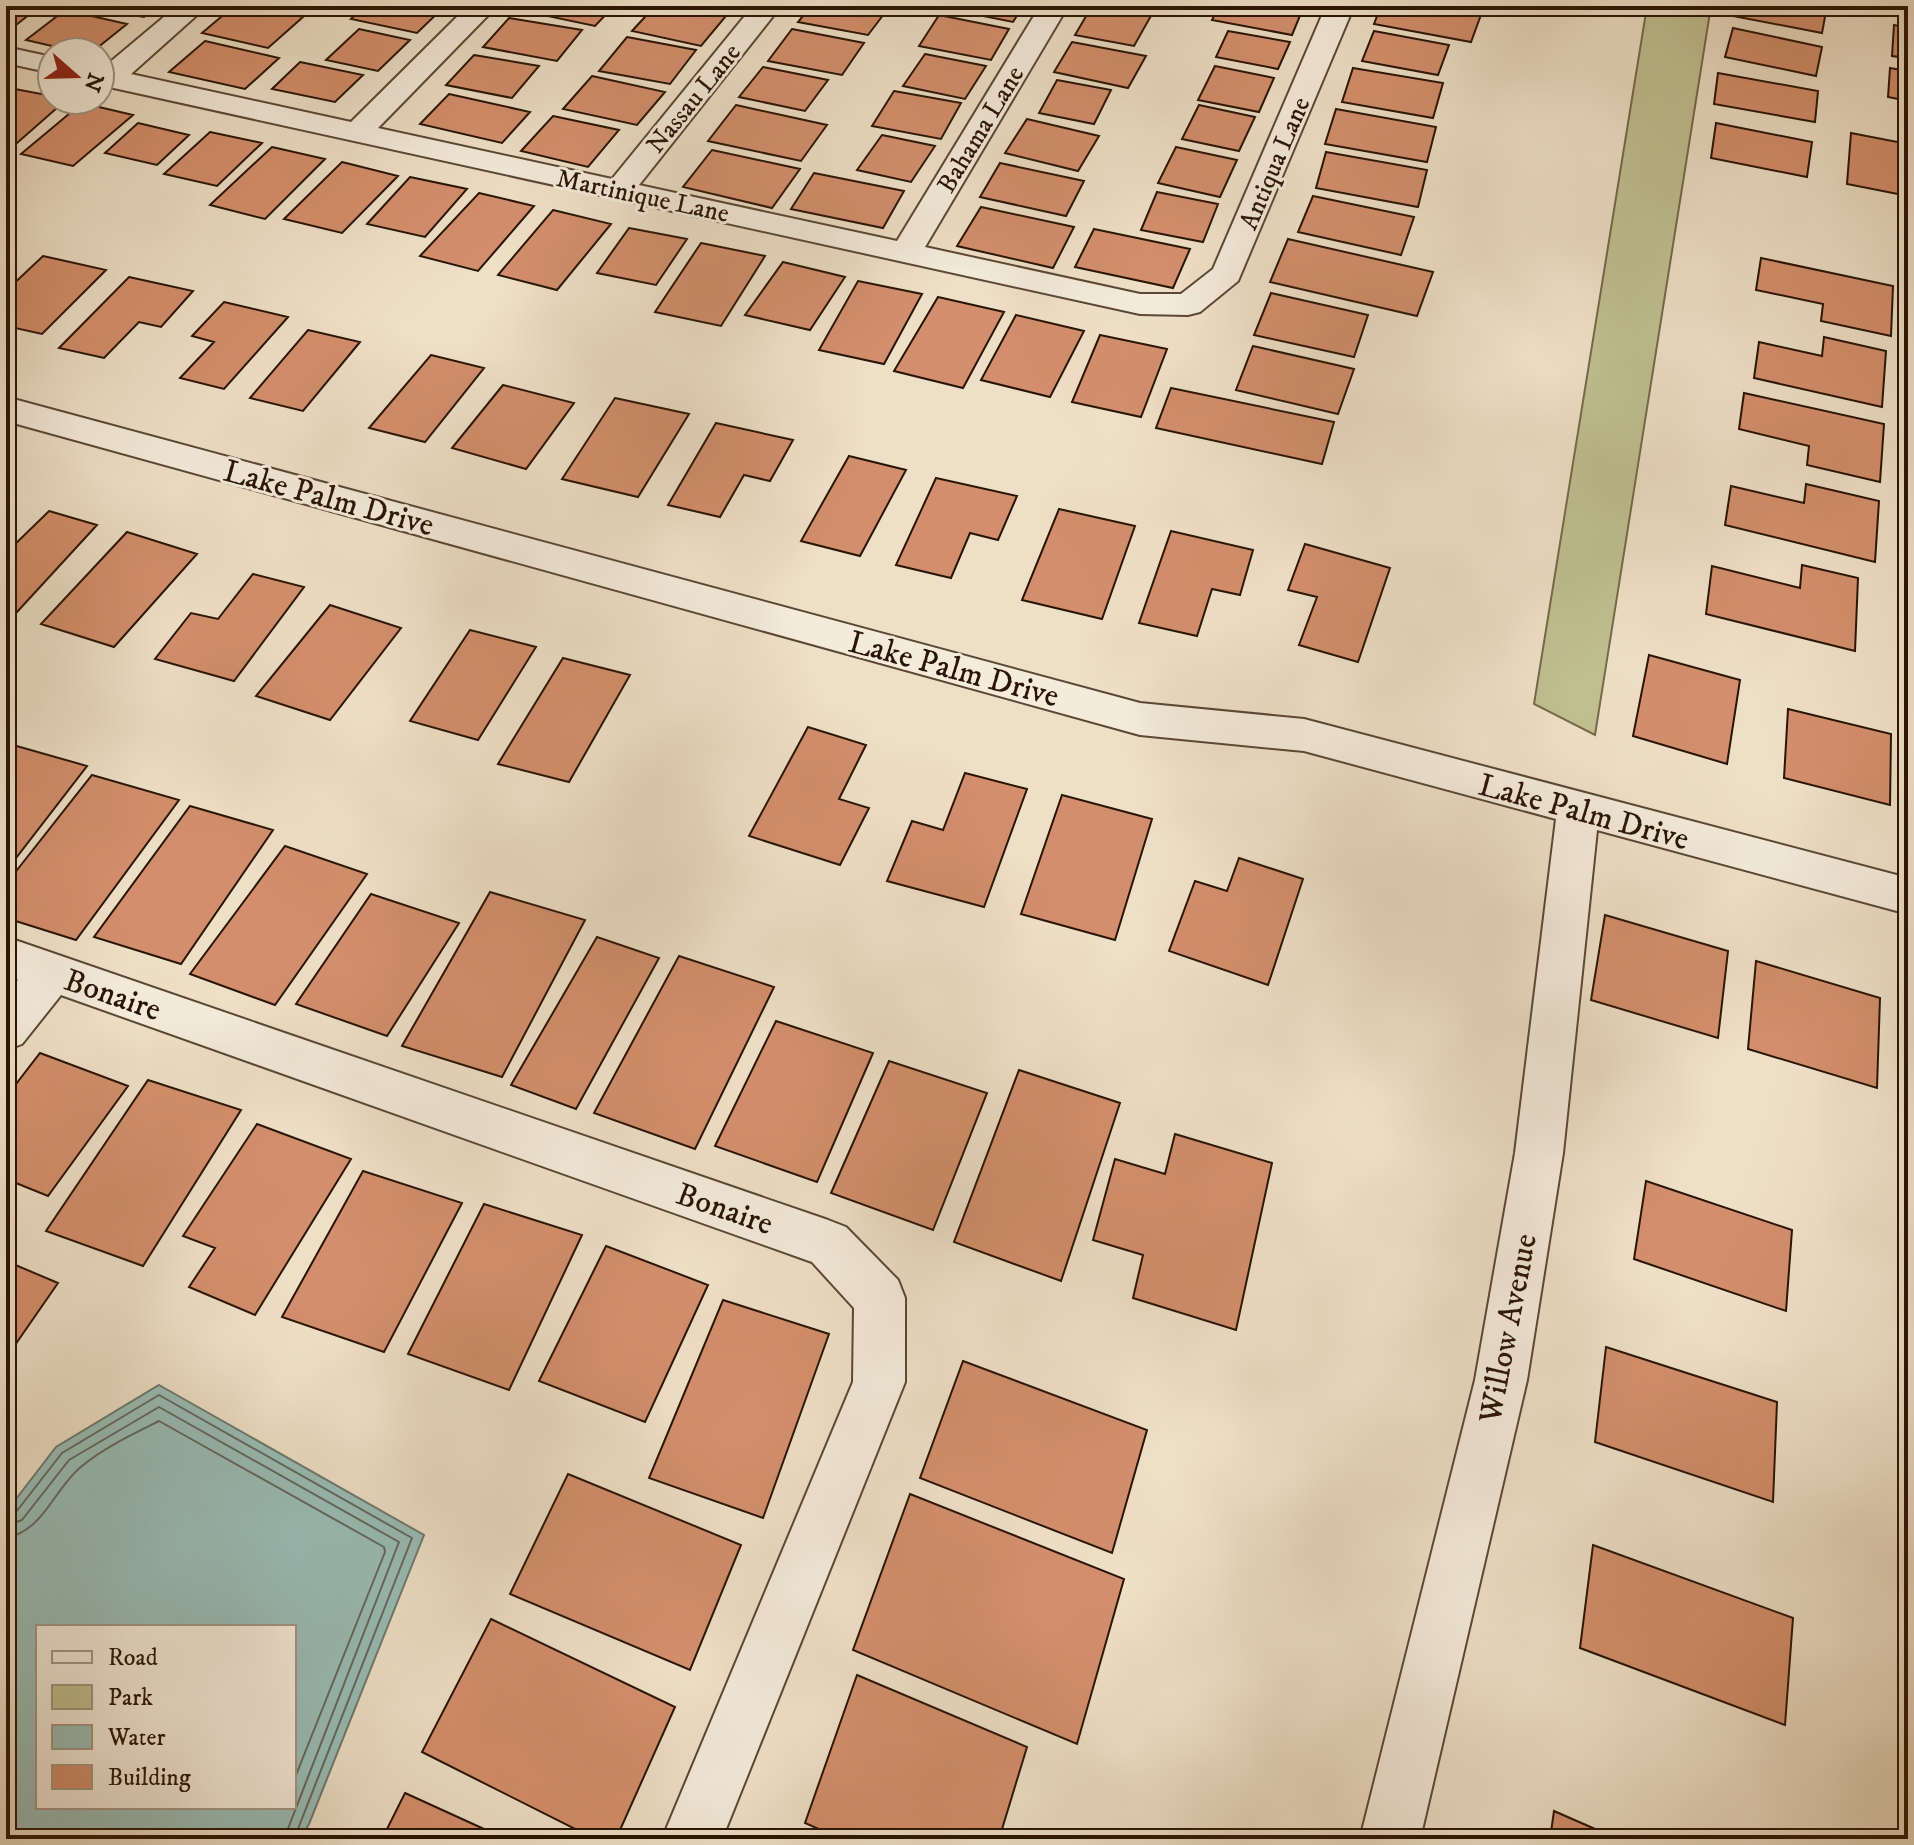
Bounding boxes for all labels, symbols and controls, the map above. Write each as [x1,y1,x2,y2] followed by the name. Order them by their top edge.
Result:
[36,36,116,116] north arrow
[640,37,749,161] street label: Nassau Lane
[930,60,1032,199] street label: Bahama Lane
[78,69,109,95] text: N
[1233,92,1318,235] street label: Antiqua Lane
[553,162,732,231] street label: Martinique Lane
[219,452,438,546] street label: Lake Palm Drive
[844,623,1063,717] street label: Lake Palm Drive
[1474,766,1693,860] street label: Lake Palm Drive
[59,961,166,1031] street label: Bonaire
[671,1175,778,1245] street label: Bonaire
[1471,1230,1547,1427] street label: Willow Avenue
[36,1625,296,1809] legend
[108,1643,158,1673] text: Road
[108,1683,153,1713] text: Park
[107,1723,165,1753] text: Water
[108,1763,191,1793] text: Building

